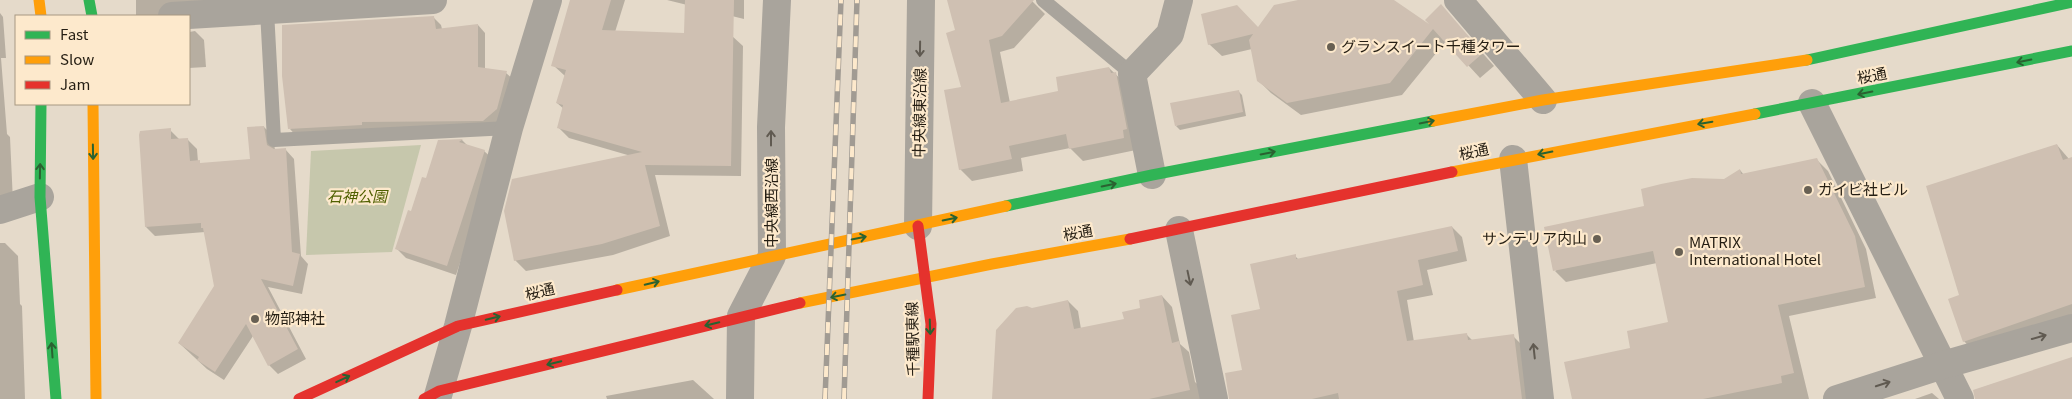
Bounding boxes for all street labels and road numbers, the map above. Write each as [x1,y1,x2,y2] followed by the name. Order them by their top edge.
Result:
[1855,61,1888,88] street label: 桜通
[907,68,930,158] street label: 中央線東沿線
[1457,137,1491,164] street label: 桜通
[760,158,781,248] street label: 中央線西沿線
[1061,219,1094,244] street label: 桜通
[523,277,557,304] street label: 桜通
[900,301,923,377] street label: 千種駅東線

